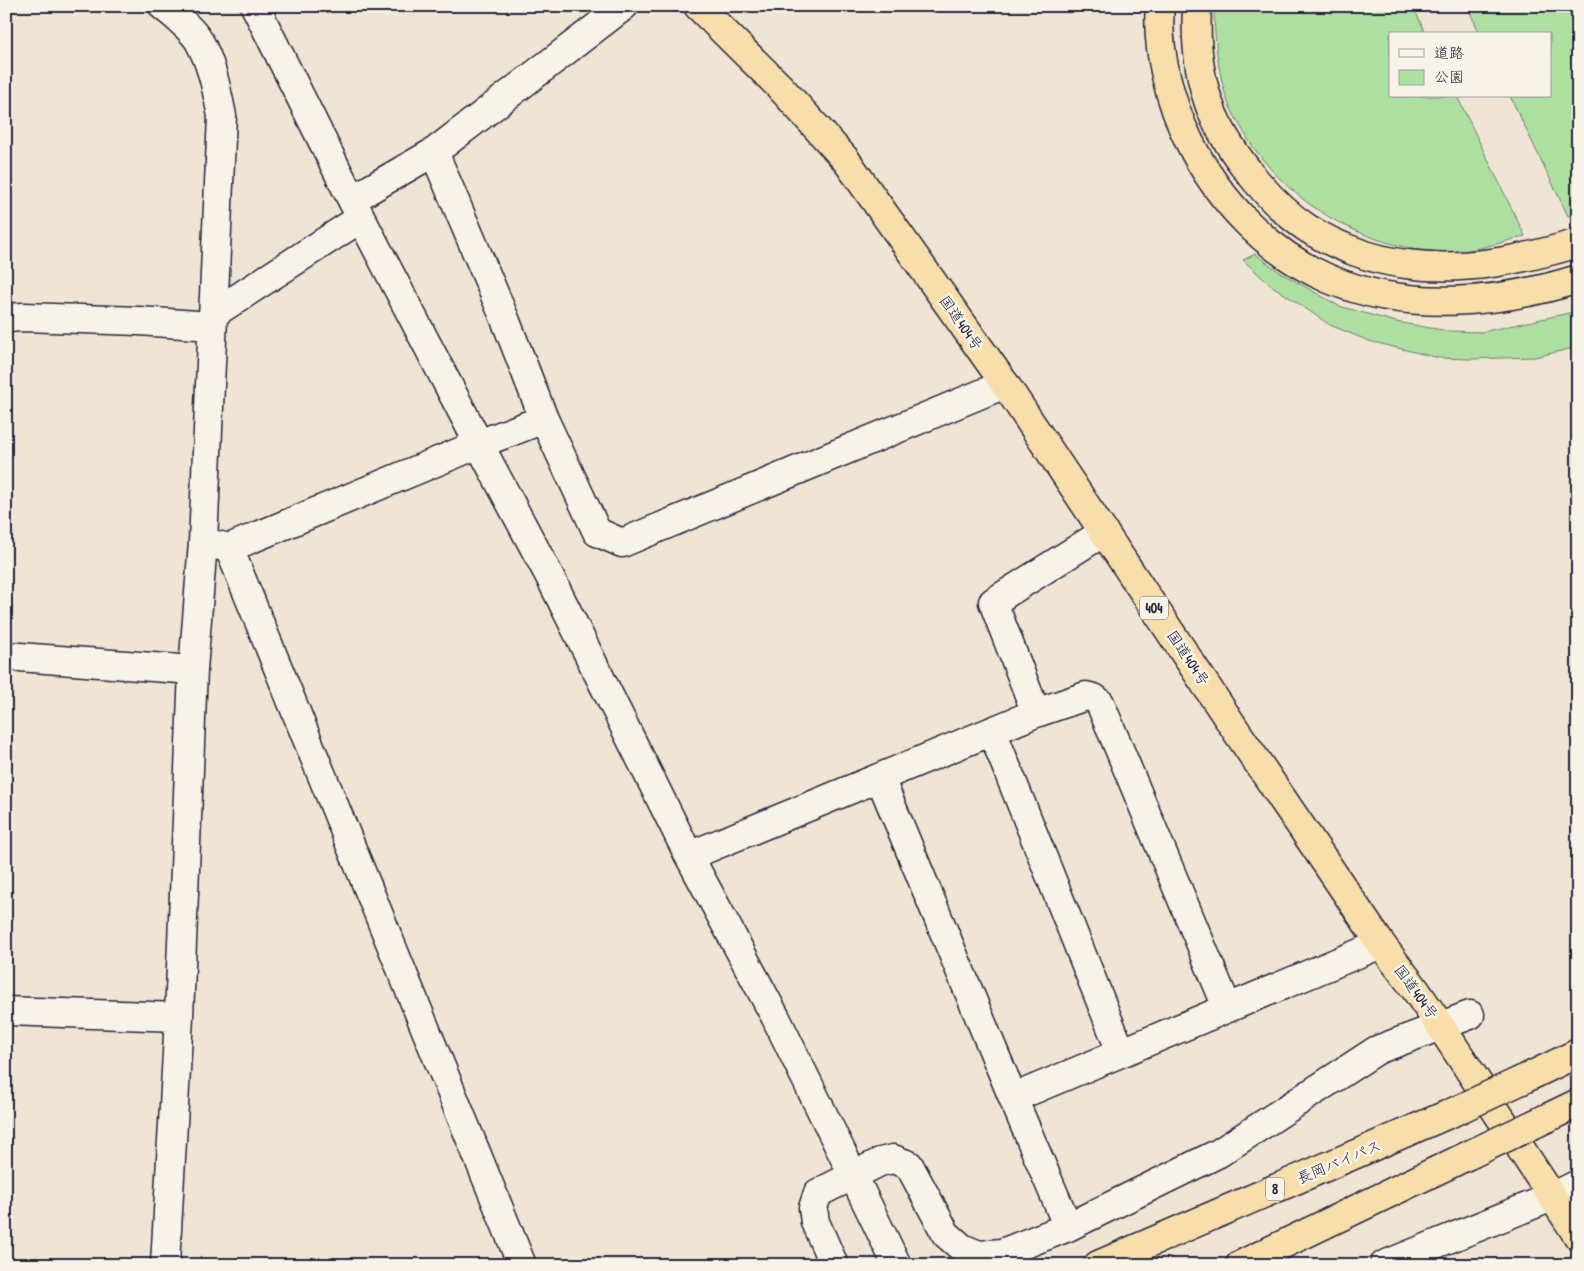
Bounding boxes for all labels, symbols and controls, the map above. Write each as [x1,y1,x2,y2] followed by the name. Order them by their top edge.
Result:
[1389,32,1552,98] legend
[1434,42,1464,63] text: 道路
[1434,66,1464,87] text: 公園
[935,291,988,355] street label: 国道404号
[1140,596,1168,620] road number: 404
[1162,626,1215,690] street label: 国道404号
[1389,960,1443,1023] street label: 国道404号
[1293,1134,1384,1189] street label: 長岡バイパス
[1266,1178,1284,1200] road number: 8

